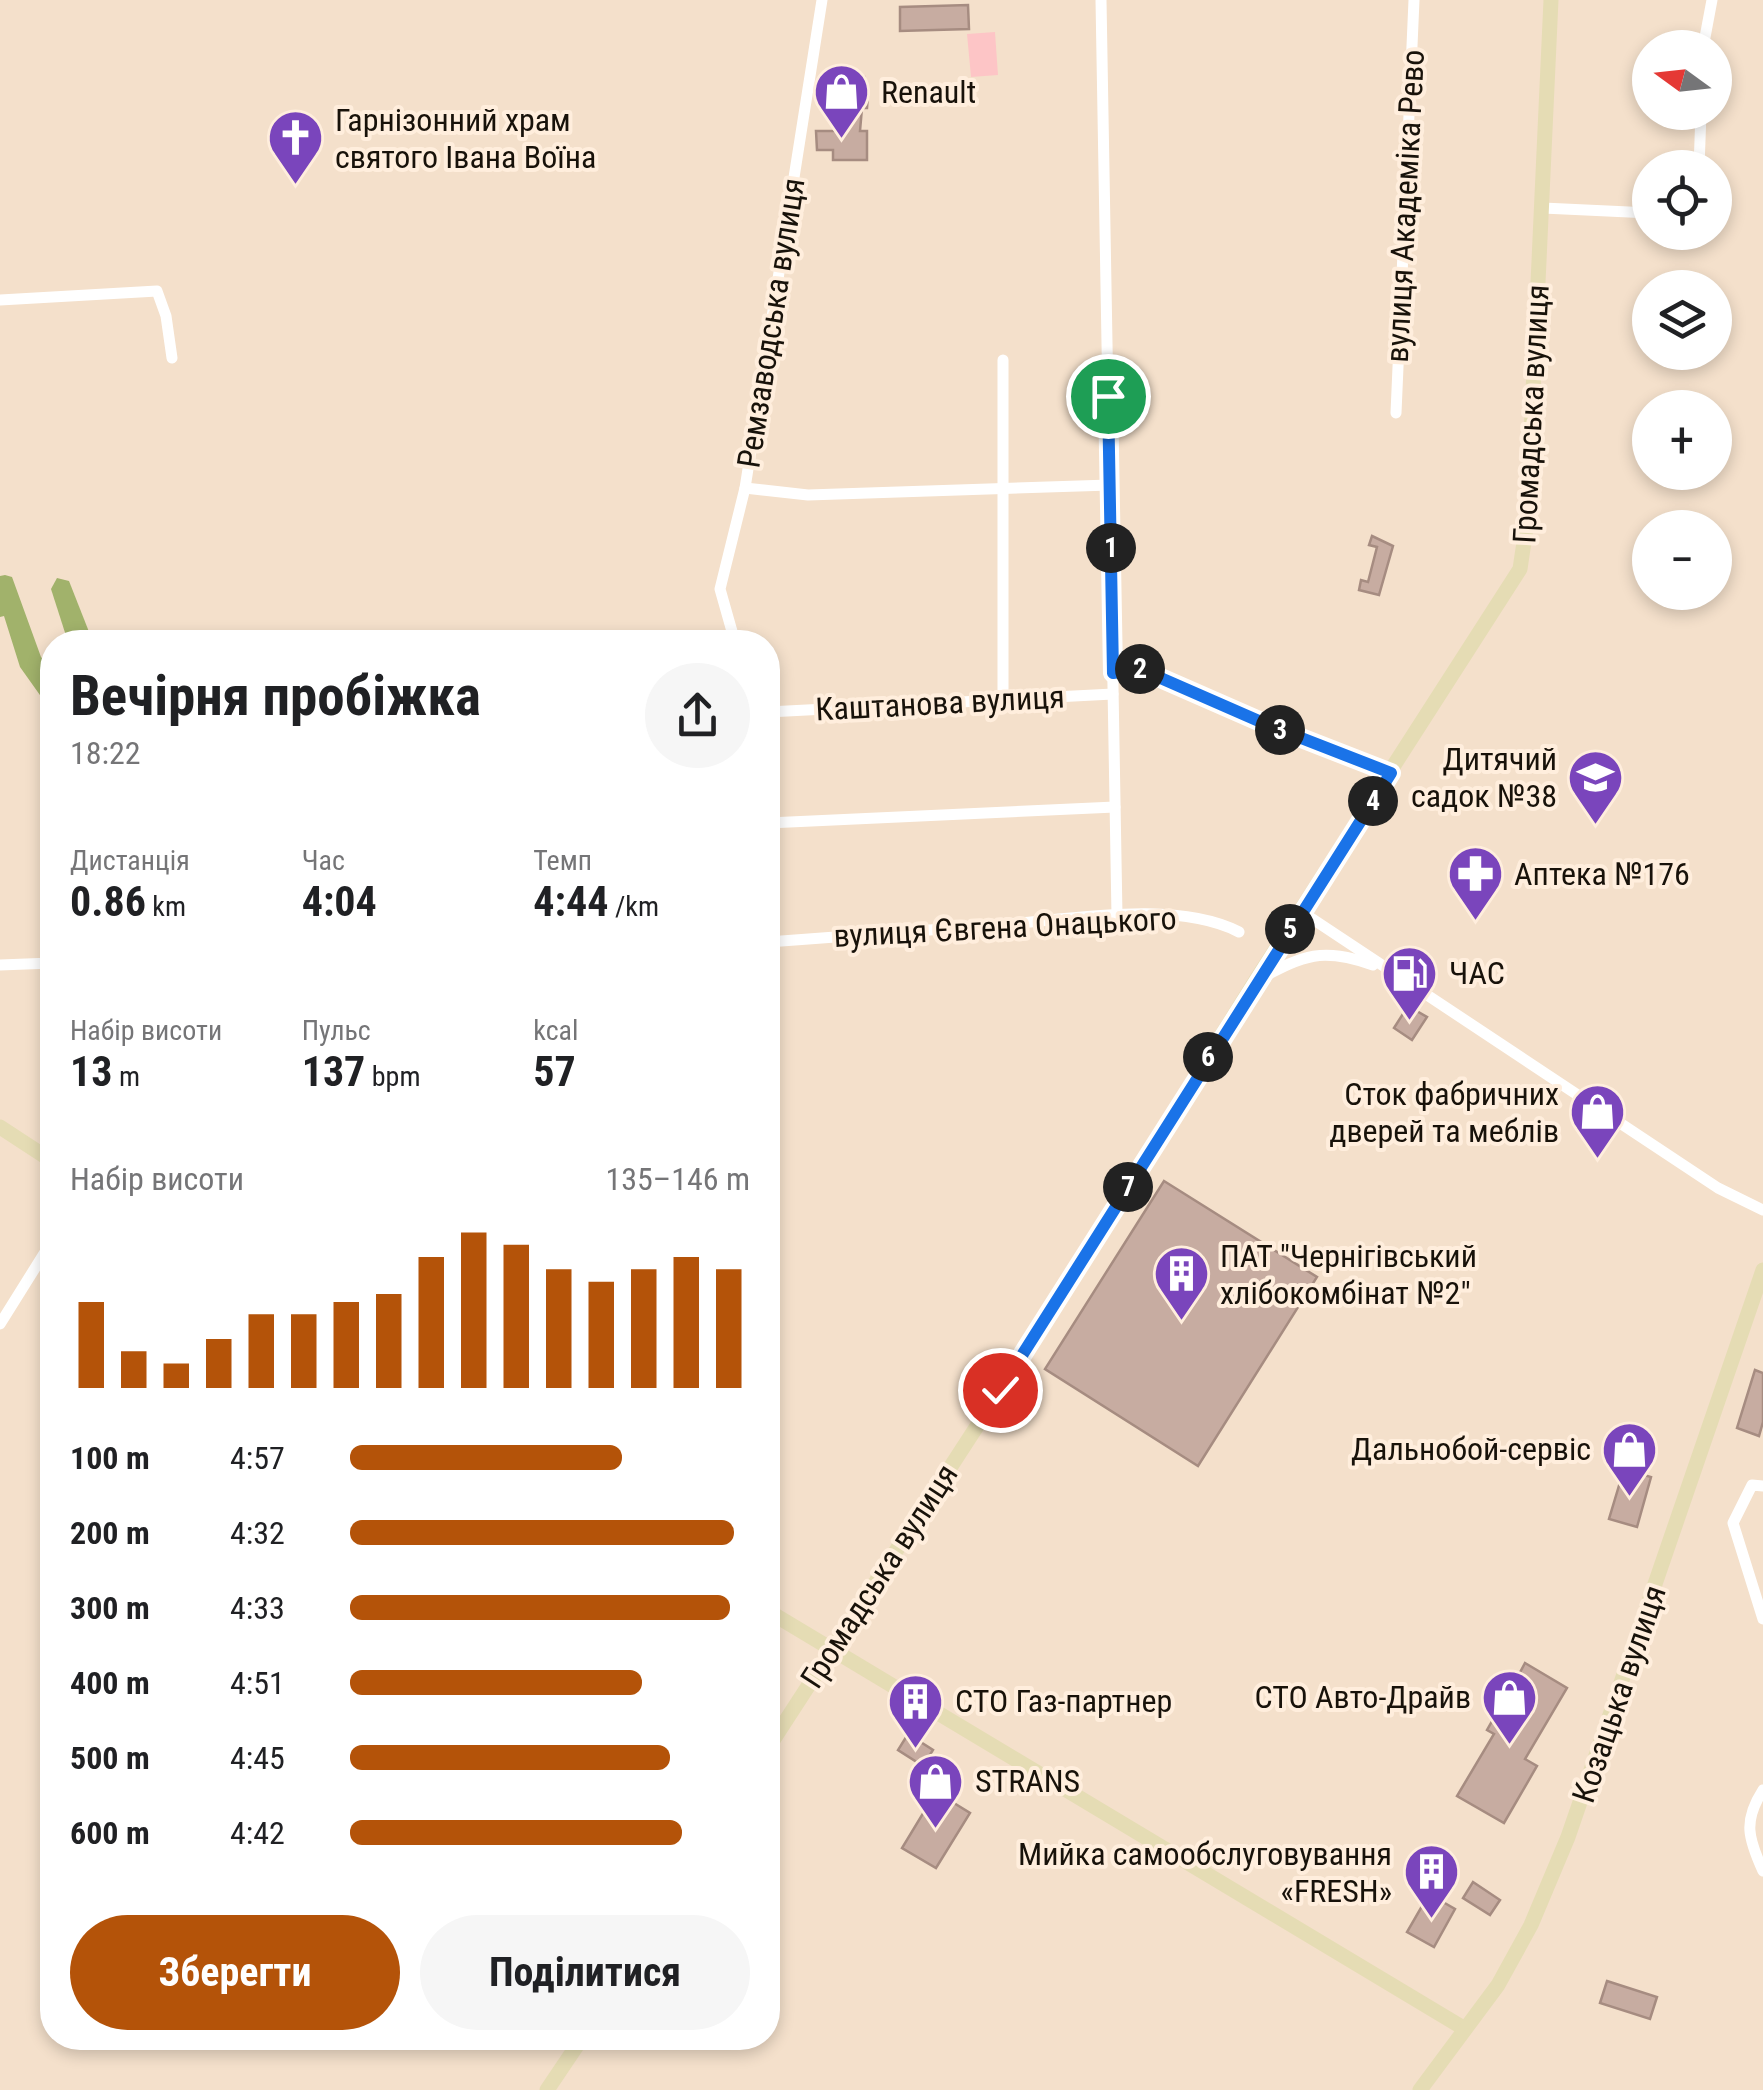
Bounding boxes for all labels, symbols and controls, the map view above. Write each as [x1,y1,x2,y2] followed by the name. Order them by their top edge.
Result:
[1632,30,1732,130] north arrow
[1632,30,1732,610] map controls
[1378,49,1432,363] street label: вулиця Академіка Рево
[812,62,872,141] shop icon: Renault
[881,73,976,111] place label: Renault
[335,101,596,176] place label: Гарнізонний храм святого Івана Воїна
[266,108,326,187] church icon: Гарнізонний храм святого Івана Воїна
[1632,150,1732,250] button: locate
[729,175,813,471] street label: Ремзаводська вулиця
[1632,270,1732,370] button: layers
[1505,284,1557,544] street label: Громадська вулиця
[1066,354,1151,439] pin
[1081,369,1136,424] icon: arrive
[1632,390,1732,490] button: +
[1632,510,1732,610] button: −
[1086,523,1136,573] pin: 1
[1104,531,1118,564] text: 1
[1115,644,1165,694] pin: 2
[1133,652,1147,685] text: 2
[645,663,750,768] button: share
[70,664,481,728] text: Вечірня пробіжка
[815,678,1065,728] street label: Каштанова вулиця
[1255,705,1305,755] pin: 3
[1273,713,1287,746] text: 3
[70,734,141,772] text: 18:22
[1411,740,1557,815] place label: Дитячий садок №38
[1566,747,1626,826] school or university icon: Дитячий садок №38
[1348,776,1398,826] pin: 4
[1366,784,1380,817] text: 4
[70,844,190,877] text: Дистанція
[302,844,345,877] text: Час
[533,844,592,877] text: Темп
[1445,844,1505,923] pharmacy icon: Аптека №176
[1514,855,1690,893] place label: Аптека №176
[70,877,146,926] text: 0.86
[302,877,377,926] text: 4:04
[533,877,609,926] text: 4:44
[146,890,186,923] text: km
[609,890,659,923] text: /km
[833,899,1177,955] street label: вулиця Євгена Онацького
[1265,904,1315,954] pin: 5
[1283,912,1297,945] text: 5
[1380,943,1440,1022] fuel station icon: ЧАС
[1449,954,1505,992] place label: ЧАС
[70,1014,222,1047] text: Набір висоти
[302,1014,371,1047] text: Пульс
[533,1014,578,1047] text: kcal
[1183,1032,1233,1082] pin: 6
[1201,1040,1215,1073] text: 6
[70,1047,112,1096] text: 13
[302,1047,365,1096] text: 137
[533,1047,576,1096] text: 57
[112,1060,140,1093] text: m
[365,1060,420,1093] text: bpm
[1329,1075,1559,1150] place label: Сток фабричних дверей та меблів
[1568,1082,1628,1161] shop icon: Сток фабричних дверей та меблів
[70,1160,244,1198] text: Набір висоти
[605,1160,750,1198] text: 135–146 m
[1103,1162,1153,1212] pin: 7
[1121,1170,1135,1203] text: 7
[1220,1237,1477,1312] place label: ПАТ "Чернігівський хлібокомбінат №2"
[1151,1244,1211,1323] building icon: ПАТ "Чернігівський хлібокомбінат №2"
[958,1348,1043,1433] pin
[973,1363,1028,1418] icon: check
[1600,1419,1660,1498] shop icon: Дальнобой-сервіс
[1351,1430,1591,1468] place label: Дальнобой-сервіс
[70,1439,150,1477] text: 100 m
[230,1439,285,1477] text: 4:57
[792,1457,966,1695] street label: Громадська вулиця
[70,1514,150,1552] text: 200 m
[230,1514,285,1552] text: 4:32
[1564,1580,1674,1808] street label: Козацька вулиця
[70,1589,150,1627] text: 300 m
[230,1589,285,1627] text: 4:33
[70,1664,150,1702] text: 400 m
[230,1664,285,1702] text: 4:51
[1480,1667,1540,1746] shop icon: СТО Авто-Драйв
[886,1671,946,1750] building icon: СТО Газ-партнер
[1255,1678,1471,1716] place label: СТО Авто-Драйв
[955,1682,1172,1720] place label: СТО Газ-партнер
[70,1739,150,1777] text: 500 m
[230,1739,285,1777] text: 4:45
[906,1751,966,1830] shop icon: STRANS
[975,1762,1080,1800] place label: STRANS
[70,1814,150,1852] text: 600 m
[230,1814,285,1852] text: 4:42
[1018,1835,1392,1910] place label: Мийка самообслуговування «FRESH»
[1401,1842,1461,1921] building icon: Мийка самообслуговування «FRESH»
[70,1915,400,2030] button: Зберегти
[420,1915,750,2030] button: Поділитися

